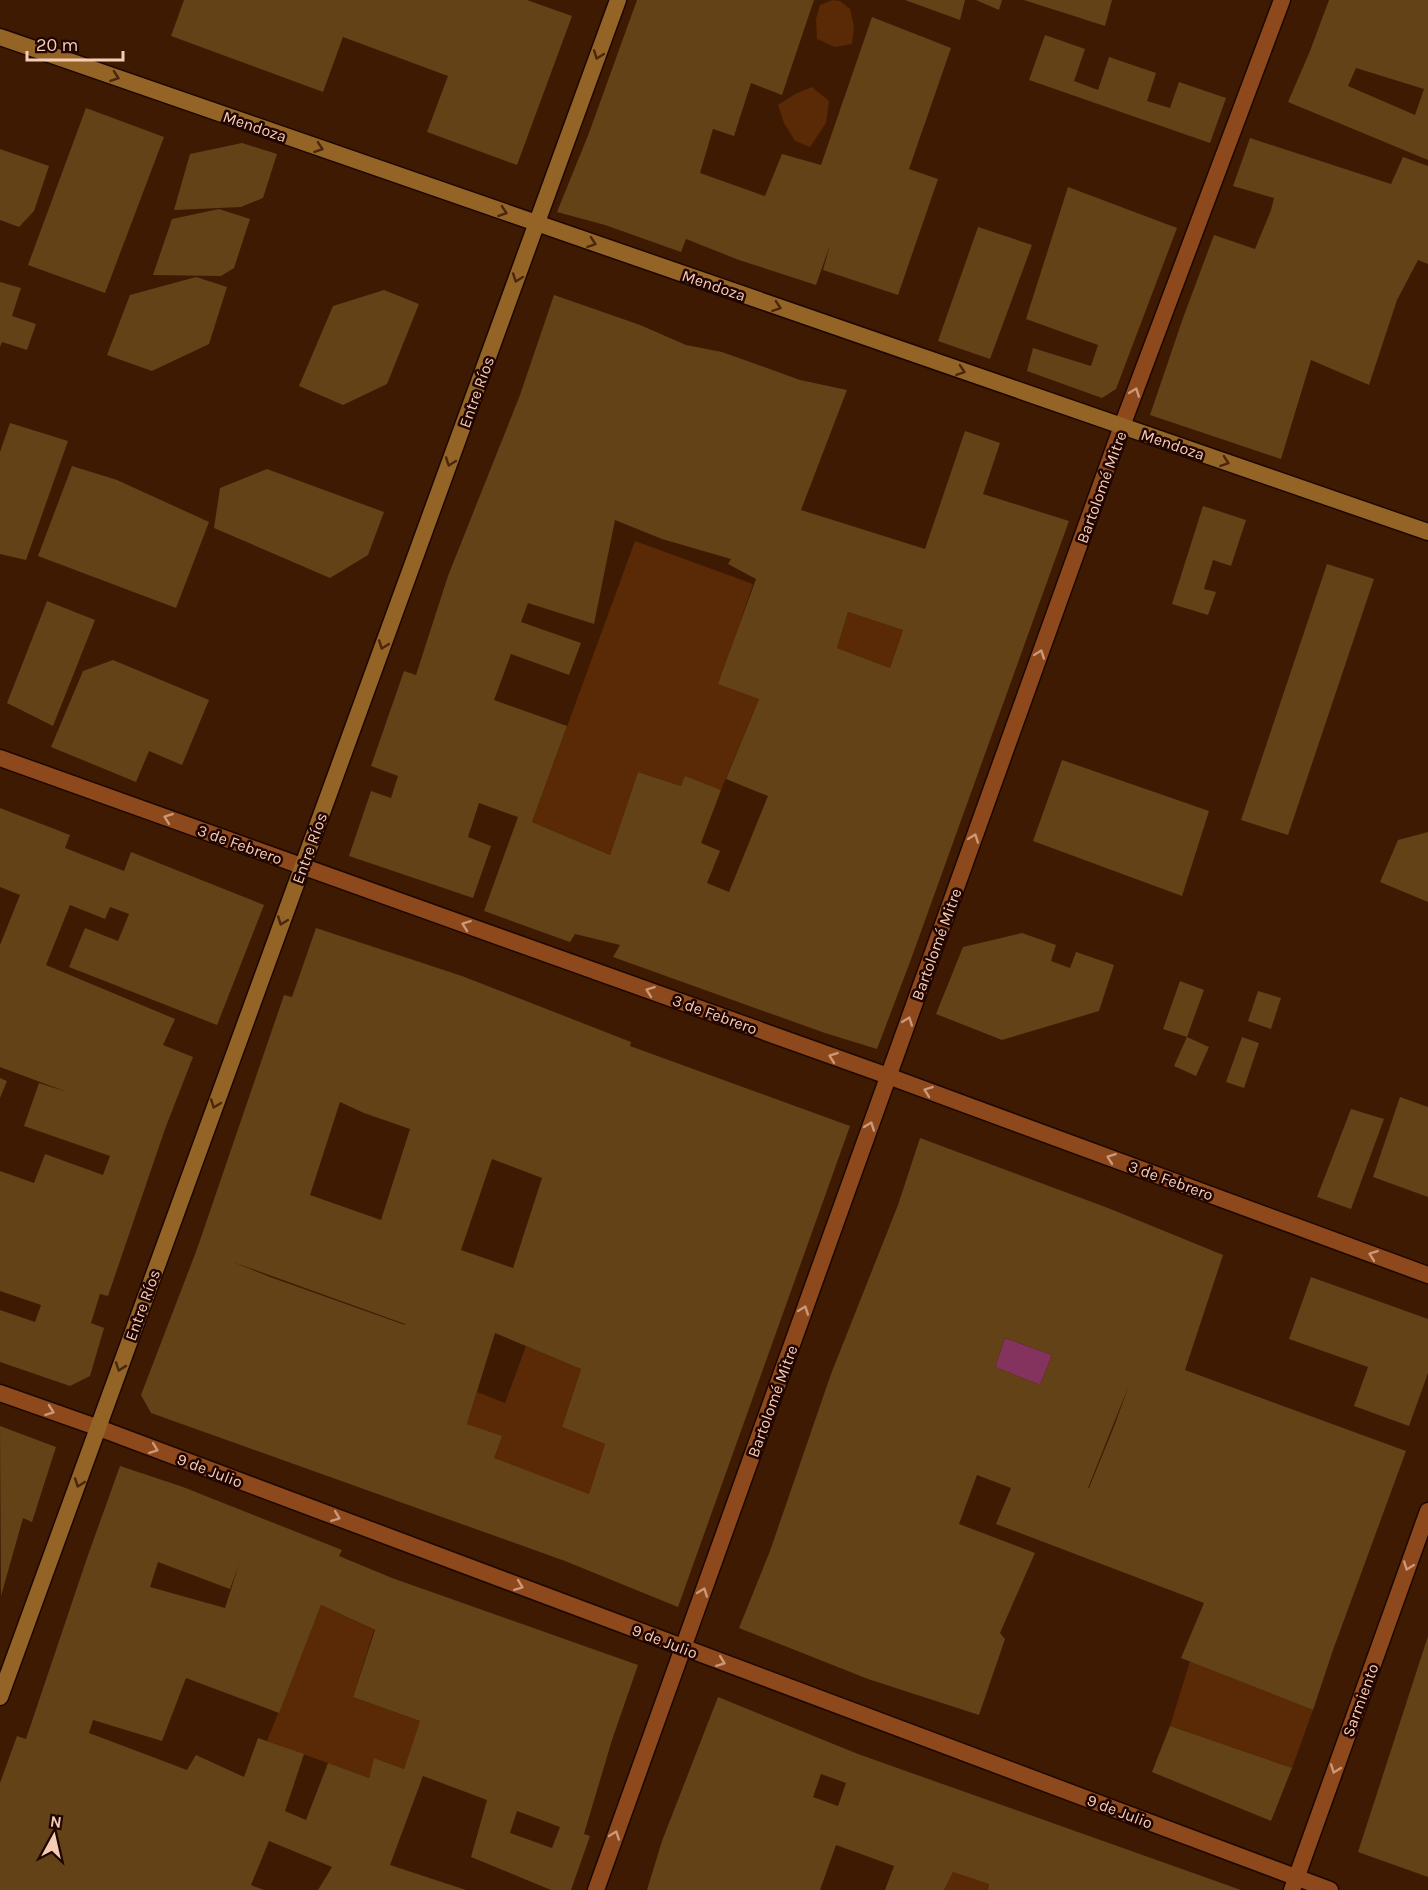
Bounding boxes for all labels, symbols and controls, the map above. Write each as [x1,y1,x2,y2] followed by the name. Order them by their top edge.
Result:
[27,24,123,62] scale bar
[36,34,78,56] text: 20 m
[593,49,605,60] one-way arrow
[109,70,120,82] one-way arrow
[221,107,289,146] street label: Mendoza
[313,140,324,153] one-way arrow
[497,204,508,217] one-way arrow
[587,235,597,248] one-way arrow
[680,266,748,305] street label: Mendoza
[512,273,525,283] one-way arrow
[771,299,782,312] one-way arrow
[455,354,498,430] street label: Entre Ríos
[955,363,966,376] one-way arrow
[1128,387,1140,398] one-way arrow
[1139,425,1207,464] street label: Mendoza
[1072,429,1131,546] street label: Bartolomé Mitre
[1219,454,1229,467] one-way arrow
[445,456,458,466] one-way arrow
[378,639,391,650] one-way arrow
[1033,649,1046,660] one-way arrow
[288,810,331,886] street label: Entre Ríos
[163,813,174,826] one-way arrow
[195,820,285,869] street label: 3 de Febrero
[967,833,980,844] one-way arrow
[907,886,966,1003] street label: Bartolomé Mitre
[277,915,290,926] one-way arrow
[461,920,472,932] one-way arrow
[645,985,656,998] one-way arrow
[670,990,760,1039] street label: 3 de Febrero
[901,1016,914,1027] one-way arrow
[828,1051,839,1064] one-way arrow
[923,1086,934,1098] one-way arrow
[210,1098,223,1109] one-way arrow
[863,1122,876,1132] one-way arrow
[1106,1153,1117,1166] one-way arrow
[1126,1156,1216,1205] street label: 3 de Febrero
[1368,1249,1379,1262] one-way arrow
[121,1267,164,1343] street label: Entre Ríos
[797,1305,810,1316] one-way arrow
[743,1343,802,1460] street label: Bartolomé Mitre
[115,1361,127,1371] one-way arrow
[44,1403,54,1416] one-way arrow
[148,1442,159,1454] one-way arrow
[174,1449,245,1492] street label: 9 de Julio
[73,1477,86,1488] one-way arrow
[331,1510,341,1523] one-way arrow
[1403,1560,1416,1571] one-way arrow
[513,1579,524,1591] one-way arrow
[695,1587,708,1598] one-way arrow
[629,1620,700,1663] street label: 9 de Julio
[715,1654,726,1667] one-way arrow
[1338,1661,1383,1739] street label: Sarmiento
[1330,1763,1343,1774] one-way arrow
[1084,1790,1155,1833] street label: 9 de Julio
[24,1806,84,1866] north arrow
[49,1811,63,1832] text: N
[608,1830,621,1841] one-way arrow

